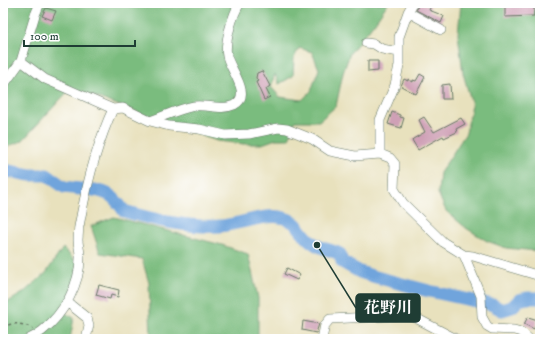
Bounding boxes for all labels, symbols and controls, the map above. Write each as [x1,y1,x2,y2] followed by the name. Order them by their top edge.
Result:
[24,22,135,48] scale bar
[30,29,59,44] text: 100 m
[356,294,420,322] callout: 花野川
[364,298,412,318] text: 花野川

